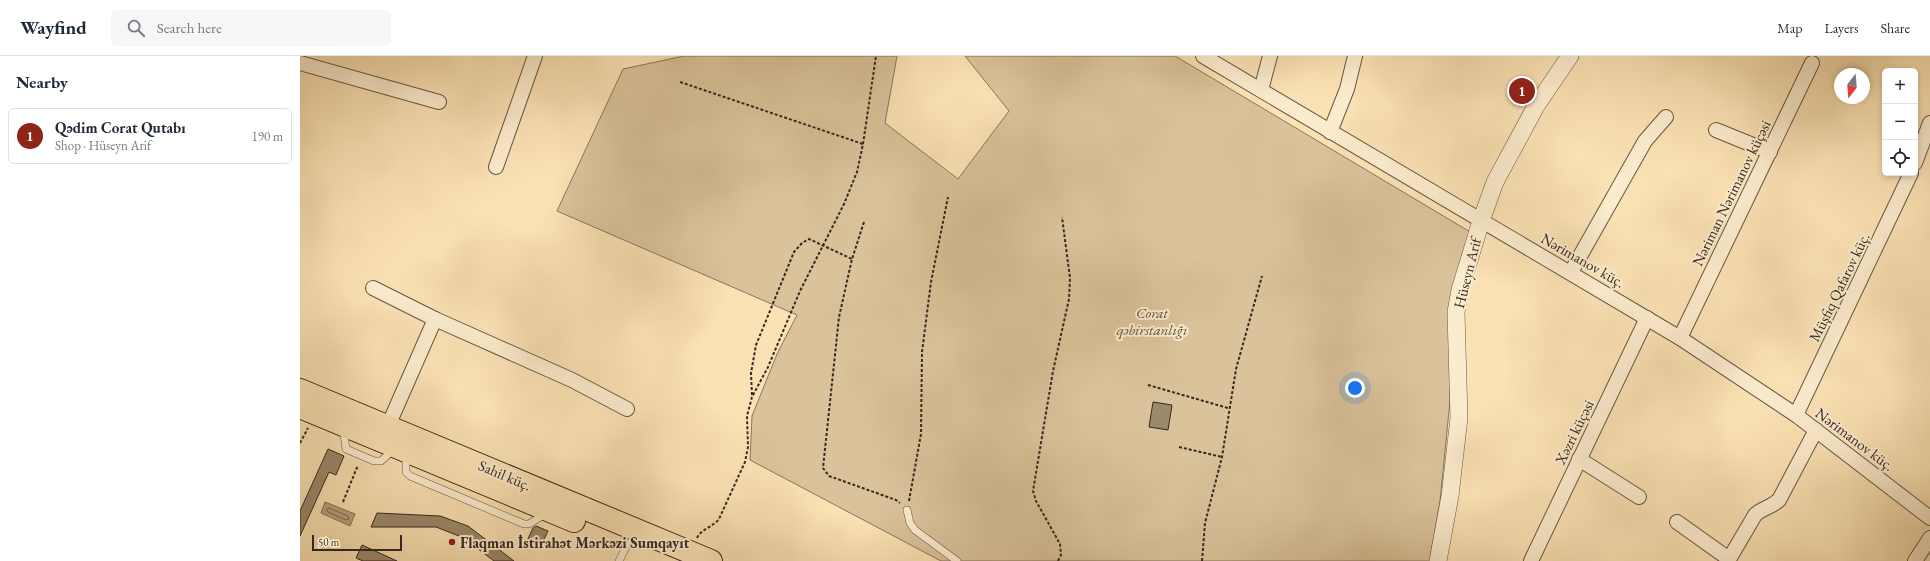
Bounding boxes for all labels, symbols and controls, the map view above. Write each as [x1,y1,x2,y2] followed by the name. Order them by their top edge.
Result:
[111,10,391,46] search box
[20,15,87,40] text: Wayfind
[125,17,147,39] icon: search
[157,18,222,37] text: Search here
[1777,19,1802,37] text: Map
[1824,19,1859,37] text: Layers
[1881,19,1910,37] text: Share
[1834,68,1870,104] north arrow
[1882,68,1918,176] map controls
[1882,68,1918,104] button: +
[16,71,68,93] text: Nearby
[1509,76,1535,106] pin: 1
[1882,104,1918,140] button: −
[1687,117,1775,269] street label: Nəriman Nərimanov küçəsi
[55,118,186,137] text: Qədim Corat Qutabı
[27,128,33,145] text: 1
[252,128,283,145] text: 190 m
[55,137,151,154] text: Shop · Hüseyn Arif
[1882,140,1918,176] button: locate
[1538,228,1628,292] street label: Nərimanov küç.
[1804,229,1874,345] street label: Müşfiq Qafarov küç.
[1449,234,1485,310] street label: Hüseyn Arif
[1116,303,1188,340] park label: Corat qəbirstanlığı
[1345,378,1365,398] your location
[1550,396,1598,468] street label: Xəzri küçəsi
[1812,403,1898,475] street label: Nərimanov küç.
[476,455,534,495] street label: Sahil küç.
[312,533,402,552] scale bar
[460,533,690,552] place label: Flaqman İstirahət Mərkəzi Sumqayıt
[318,535,339,549] text: 50 m
[447,537,457,547] marker: Flaqman İstirahət Mərkəzi Sumqayıt

